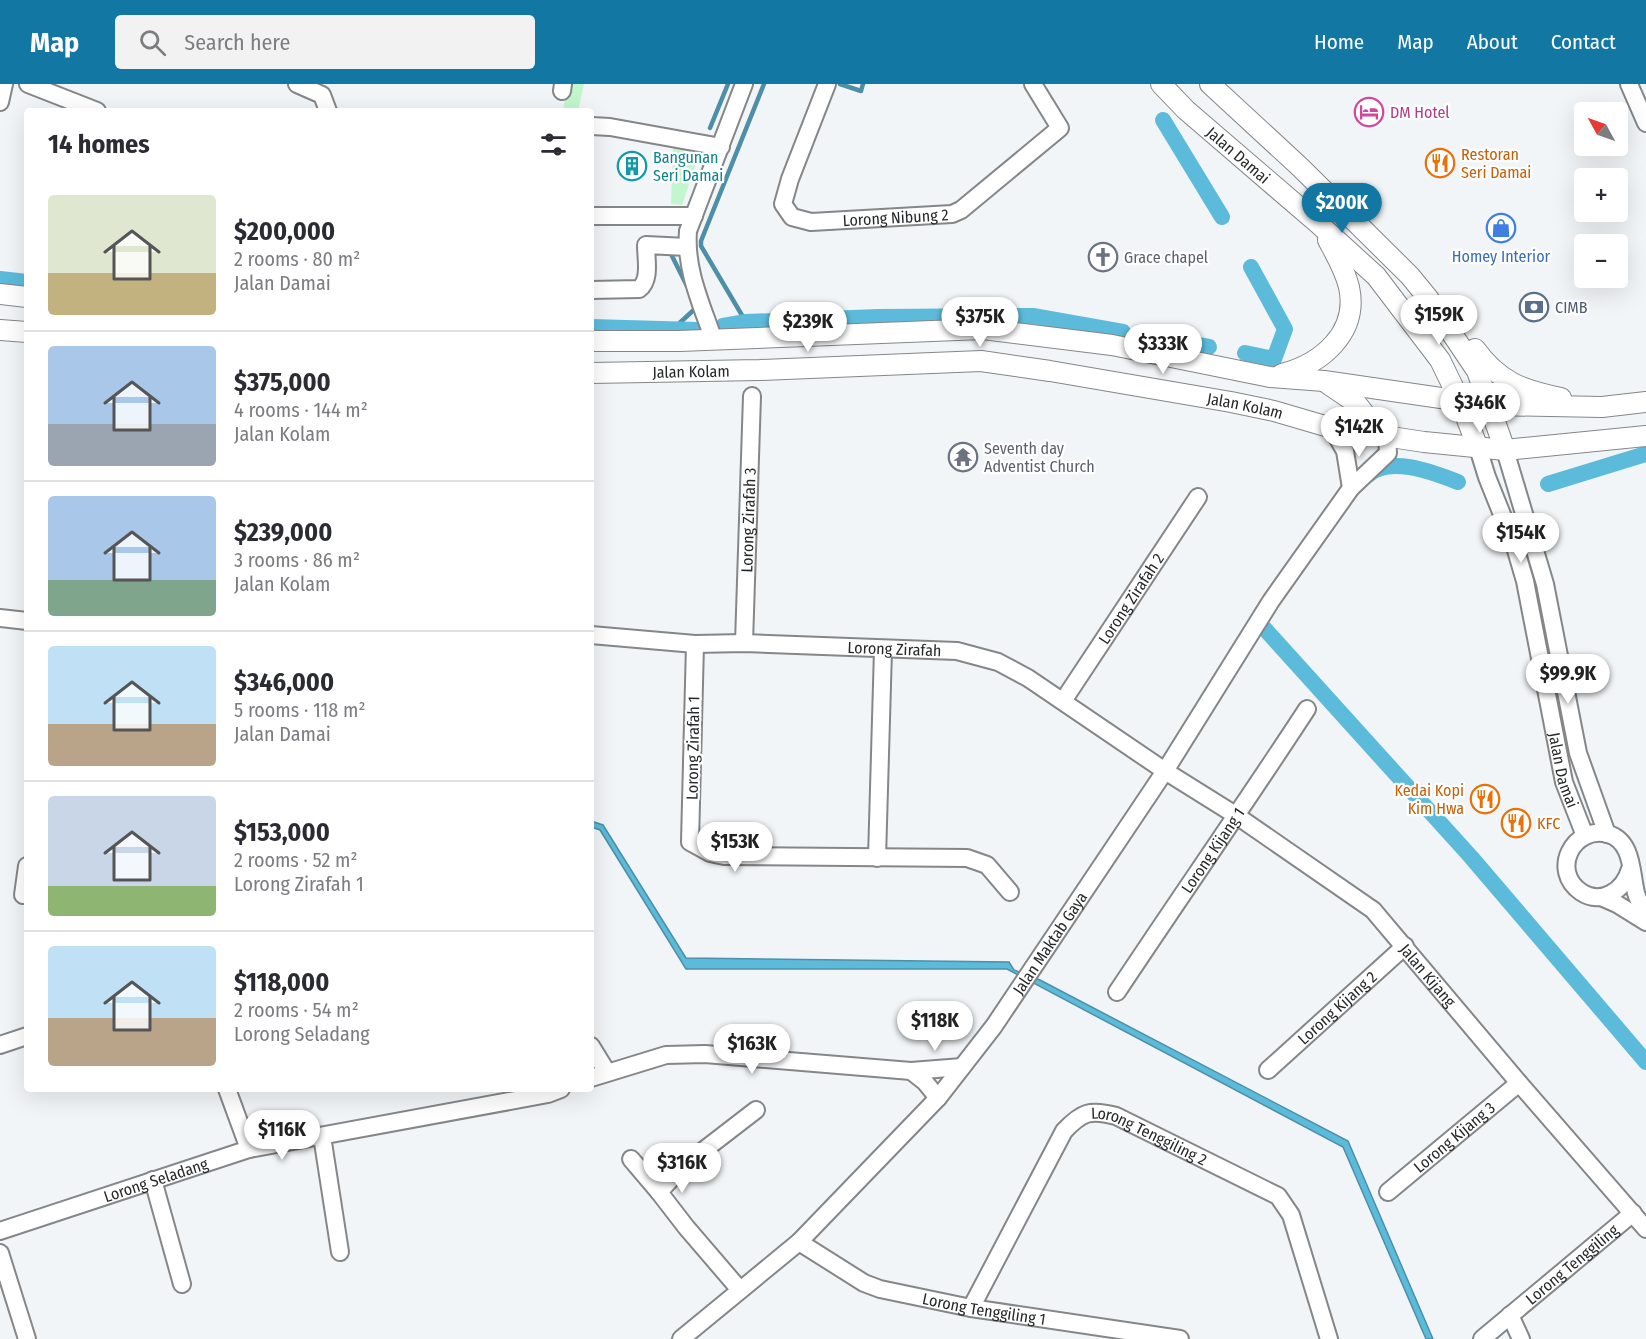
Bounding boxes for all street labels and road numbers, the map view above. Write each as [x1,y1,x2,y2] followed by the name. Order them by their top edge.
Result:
[1203,122,1274,187] street label: Jalan Damai
[842,205,949,230] street label: Lorong Nibung 2
[652,361,730,381] street label: Jalan Kolam
[1206,389,1285,423] street label: Jalan Kolam
[737,467,759,573] street label: Lorong Zirafah 3
[1094,550,1168,647] street label: Lorong Zirafah 2
[847,637,942,660] street label: Lorong Zirafah
[683,696,703,800] street label: Lorong Zirafah 1
[1545,730,1583,810] street label: Jalan Damai
[1177,804,1248,896] street label: Lorong Kijang 1
[1008,888,1091,998] street label: Jalan Maktab Gaya
[1396,940,1460,1011] street label: Jalan Kijang
[1294,967,1380,1048] street label: Lorong Kijang 2
[1410,1098,1499,1176] street label: Lorong Kijang 3
[1091,1103,1210,1169] street label: Lorong Tenggiling 2
[101,1154,211,1206] street label: Lorong Seladang
[1522,1220,1622,1308] street label: Lorong Tenggiling
[921,1289,1047,1328] street label: Lorong Tenggiling 1

